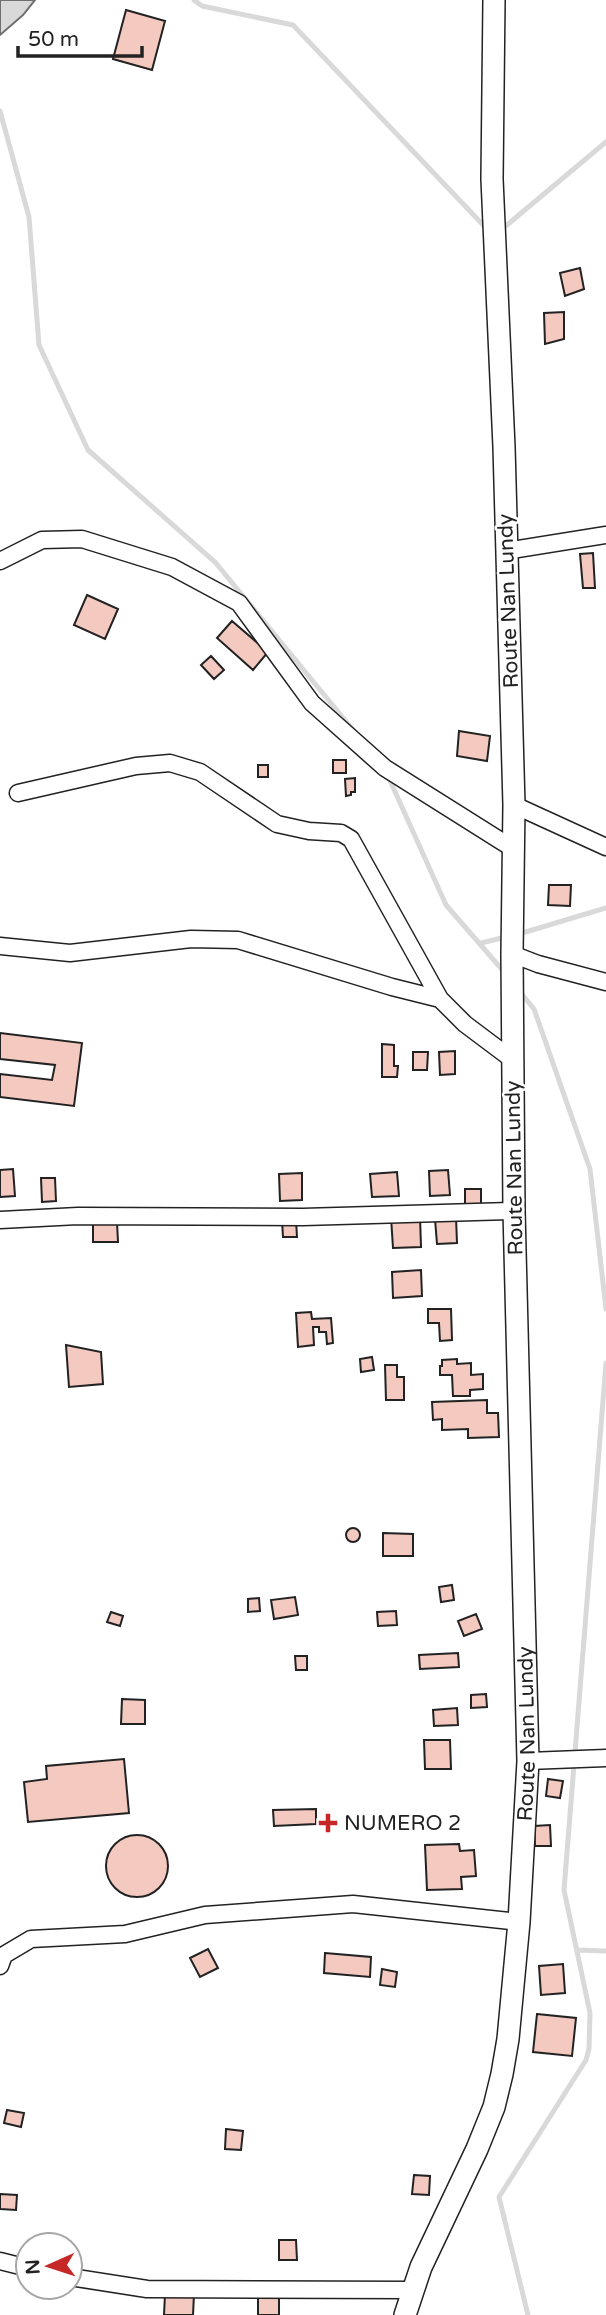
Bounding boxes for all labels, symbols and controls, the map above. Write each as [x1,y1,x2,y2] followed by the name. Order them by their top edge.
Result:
[18,14,142,58] scale bar
[28,27,79,52] text: 50 m
[493,513,524,689] street label: Route Nan Lundy
[500,1080,529,1256] street label: Route Nan Lundy
[513,1646,541,1822] street label: Route Nan Lundy
[344,1811,461,1836] place label: NUMERO 2
[318,1813,338,1833] marker: NUMERO 2
[14,2231,84,2301] north arrow
[22,2259,44,2275] text: N

